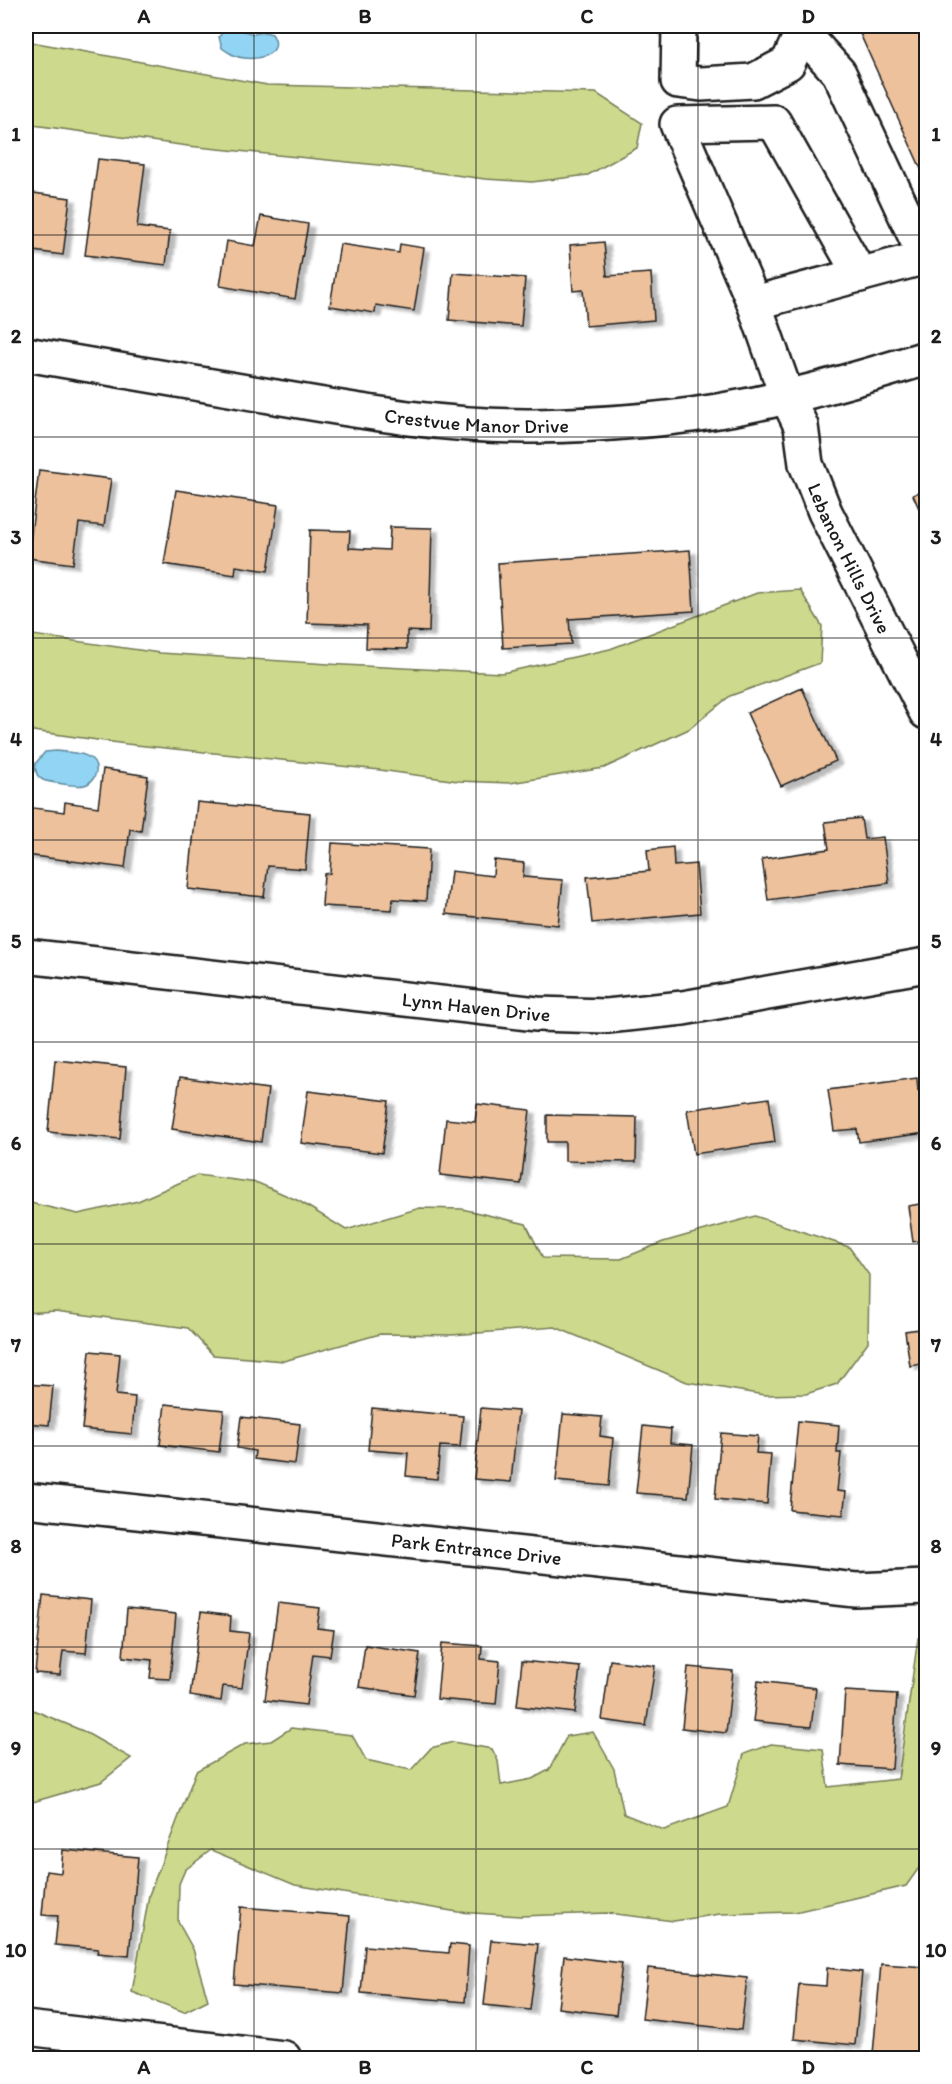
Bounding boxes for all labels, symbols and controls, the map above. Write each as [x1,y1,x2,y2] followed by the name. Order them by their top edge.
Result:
[137,4,151,28] text: A
[359,4,372,28] text: B
[581,4,594,28] text: C
[801,4,815,28] text: D
[11,122,21,146] text: 1
[931,122,941,146] text: 1
[11,324,22,348] text: 2
[931,324,942,348] text: 2
[383,403,569,438] street label: Crestvue Manor Drive
[803,479,896,638] street label: Lebanon Hills Drive
[11,525,22,549] text: 3
[931,525,942,549] text: 3
[10,727,22,751] text: 4
[930,727,942,751] text: 4
[11,929,22,953] text: 5
[931,929,942,953] text: 5
[401,987,550,1026] street label: Lynn Haven Drive
[11,1131,22,1155] text: 6
[931,1131,942,1155] text: 6
[10,1333,21,1357] text: 7
[930,1333,941,1357] text: 7
[390,1528,563,1570] street label: Park Entrance Drive
[11,1534,22,1558] text: 8
[931,1534,942,1558] text: 8
[11,1736,21,1760] text: 9
[931,1736,941,1760] text: 9
[5,1938,27,1962] text: 10
[925,1938,947,1962] text: 10
[137,2055,151,2079] text: A
[359,2055,372,2079] text: B
[581,2055,594,2079] text: C
[801,2055,815,2079] text: D

